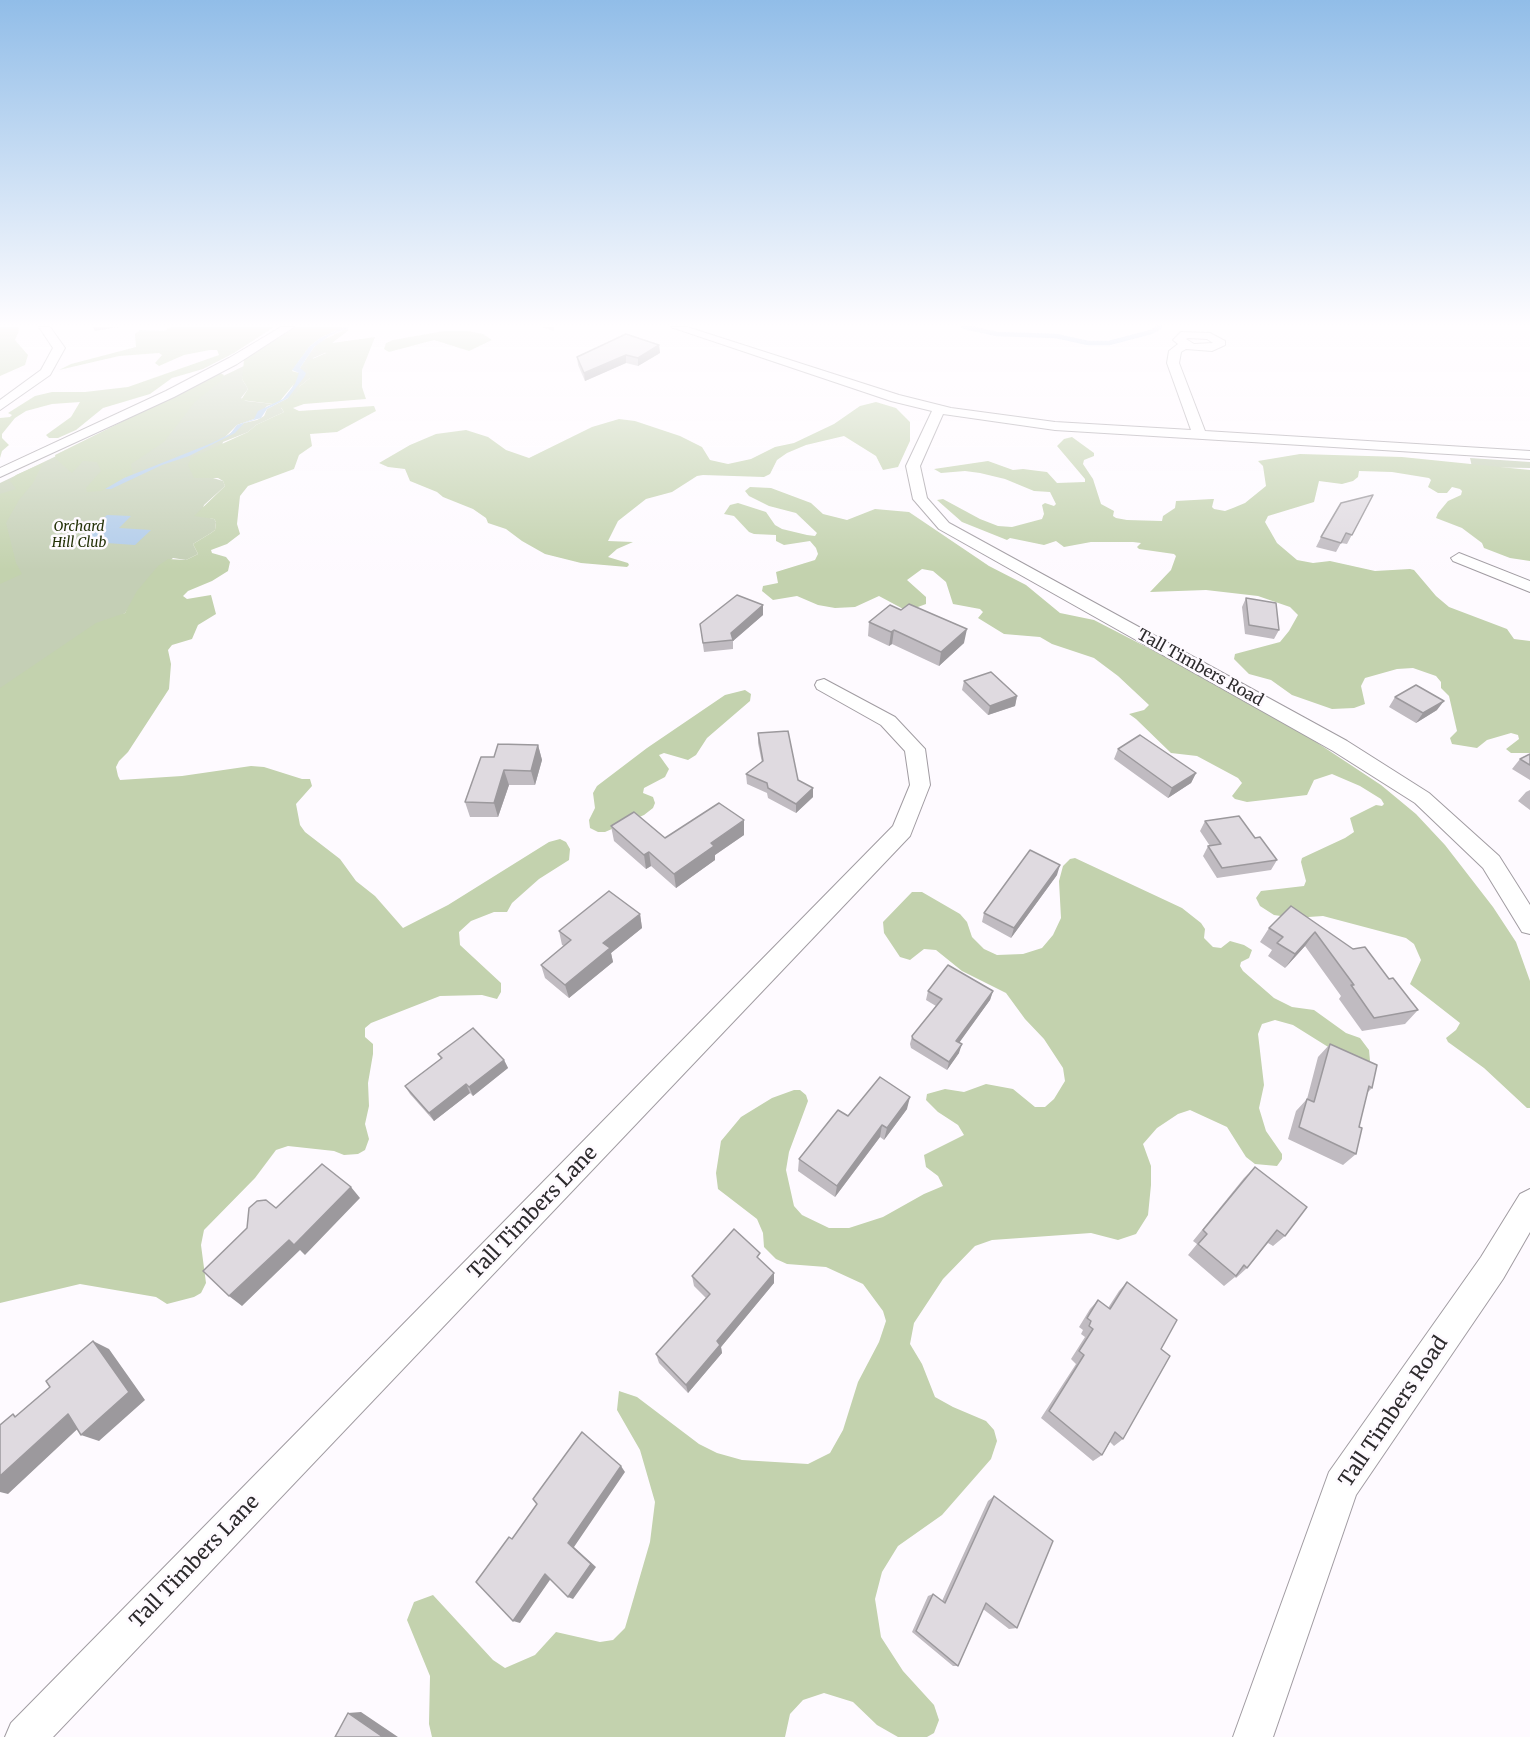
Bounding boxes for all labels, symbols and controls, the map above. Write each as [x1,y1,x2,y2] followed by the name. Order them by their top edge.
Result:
[52,519,106,552] park label: Orchard Hill Club
[1134,625,1266,711] street label: Tall Timbers Road
[463,1142,603,1284] street label: Tall Timbers Lane
[1335,1332,1453,1492] street label: Tall Timbers Road
[125,1491,265,1633] street label: Tall Timbers Lane

